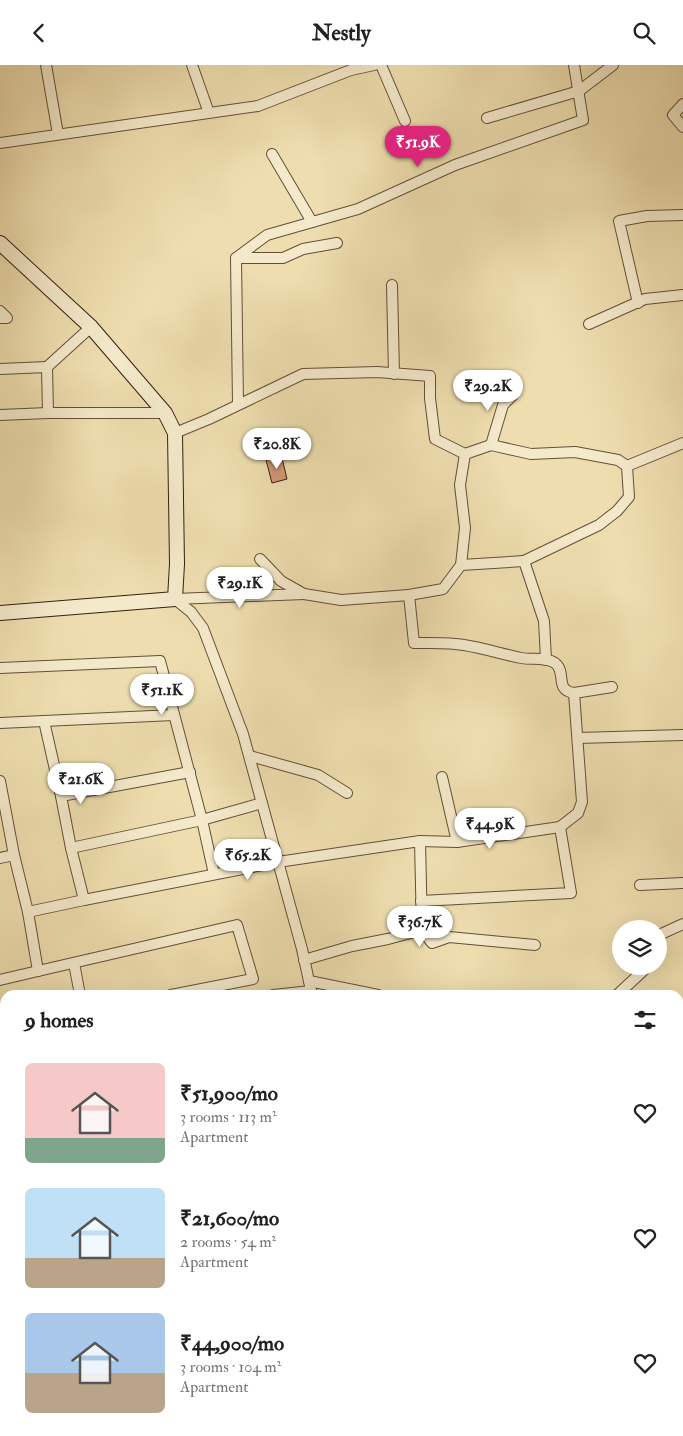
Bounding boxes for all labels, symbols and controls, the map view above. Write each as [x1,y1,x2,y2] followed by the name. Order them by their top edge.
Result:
[25,19,53,47] icon: back
[312,19,371,47] text: Nestly
[630,19,658,47] icon: search
[377,126,459,168] pin: ₹51.9K
[396,132,440,152] text: ₹51.9K
[447,369,529,412] pin: ₹29.2K
[464,376,512,396] text: ₹29.2K
[236,427,318,470] pin: ₹20.8K
[253,434,301,454] text: ₹20.8K
[199,567,281,609] pin: ₹29.1K
[217,573,263,593] text: ₹29.1K
[121,673,203,716] pin: ₹51.1K
[141,680,183,700] text: ₹51.1K
[40,763,122,805] pin: ₹21.6K
[58,769,104,789] text: ₹21.6K
[449,807,531,850] pin: ₹44.9K
[465,814,515,834] text: ₹44.9K
[207,839,289,881] pin: ₹65.2K
[225,845,271,865] text: ₹65.2K
[379,905,461,948] pin: ₹36.7K
[398,912,442,932] text: ₹36.7K
[612,920,667,975] map controls
[612,920,667,975] button: layers
[631,1006,659,1034] icon: filters
[25,1007,94,1034] text: 9 homes
[180,1080,278,1107] text: ₹51,900/mo
[65,1083,125,1143] icon: home
[631,1099,659,1127] icon: heart
[180,1107,276,1127] text: 3 rooms · 113 m²
[180,1127,248,1147] text: Apartment
[180,1205,279,1232] text: ₹21,600/mo
[65,1208,125,1268] icon: home
[631,1224,659,1252] icon: heart
[180,1232,276,1252] text: 2 rooms · 54 m²
[180,1252,248,1272] text: Apartment
[180,1330,284,1357] text: ₹44,900/mo
[65,1333,125,1393] icon: home
[631,1349,659,1377] icon: heart
[180,1357,281,1377] text: 3 rooms · 104 m²
[180,1377,248,1397] text: Apartment

